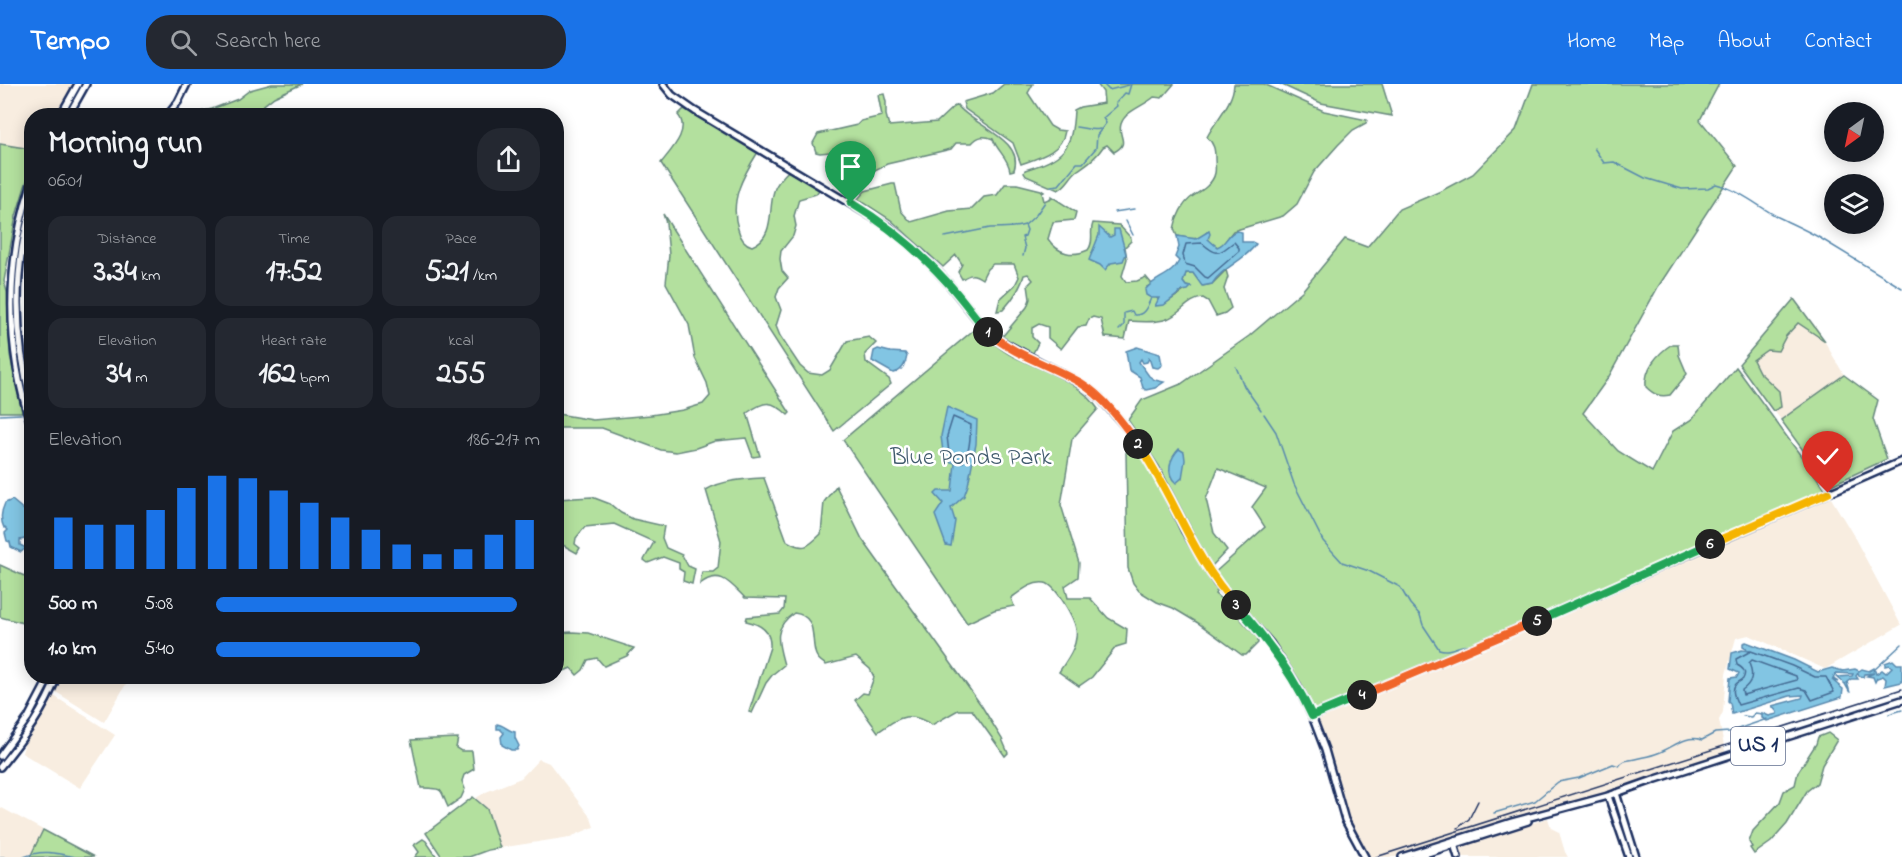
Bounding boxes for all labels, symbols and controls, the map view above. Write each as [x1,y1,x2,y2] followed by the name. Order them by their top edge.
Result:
[146,15,566,69] search box
[30,22,110,63] text: Tempo
[167,26,200,59] icon: search
[215,26,321,58] text: Search here
[1567,27,1616,57] text: Home
[1649,27,1684,57] text: Map
[1717,27,1771,57] text: About
[1804,27,1872,57] text: Contact
[1824,102,1884,162] north arrow
[1824,102,1884,234] map controls
[48,120,202,168] text: Morning run
[477,128,540,191] button: share
[825,141,876,203] pin
[834,150,867,183] icon: arrive
[48,167,82,196] text: 06:01
[1824,174,1884,234] button: layers
[98,227,156,251] text: Distance
[278,227,310,251] text: Time
[445,227,477,251] text: Pace
[94,251,137,295] text: 3.34
[266,251,322,295] text: 17:52
[425,251,469,295] text: 5:21
[137,264,160,288] text: km
[469,264,497,288] text: /km
[973,317,1003,347] pin: 1
[985,320,991,344] text: 1
[98,329,156,353] text: Elevation
[261,329,327,353] text: Heart rate
[448,329,474,353] text: kcal
[106,353,131,397] text: 34
[258,353,296,397] text: 162
[436,353,486,397] text: 255
[131,366,148,390] text: m
[296,366,330,390] text: bpm
[48,426,122,455] text: Elevation
[467,426,540,455] text: 186–217 m
[1123,429,1153,459] pin: 2
[1802,431,1853,493] pin
[1134,432,1142,456] text: 2
[1811,440,1844,473] icon: check
[890,441,1052,476] park label: Blue Ponds Park
[1695,529,1725,559] pin: 6
[1706,532,1714,556] text: 6
[48,590,97,619] text: 500 m
[144,590,173,619] text: 5:08
[1221,590,1251,620] pin: 3
[1233,593,1239,617] text: 3
[1522,606,1552,636] pin: 5
[1532,609,1542,633] text: 5
[48,635,96,664] text: 1.0 km
[144,635,174,664] text: 5:40
[1347,680,1377,710] pin: 4
[1359,683,1365,707] text: 4
[1731,727,1785,765] road number: US 1

